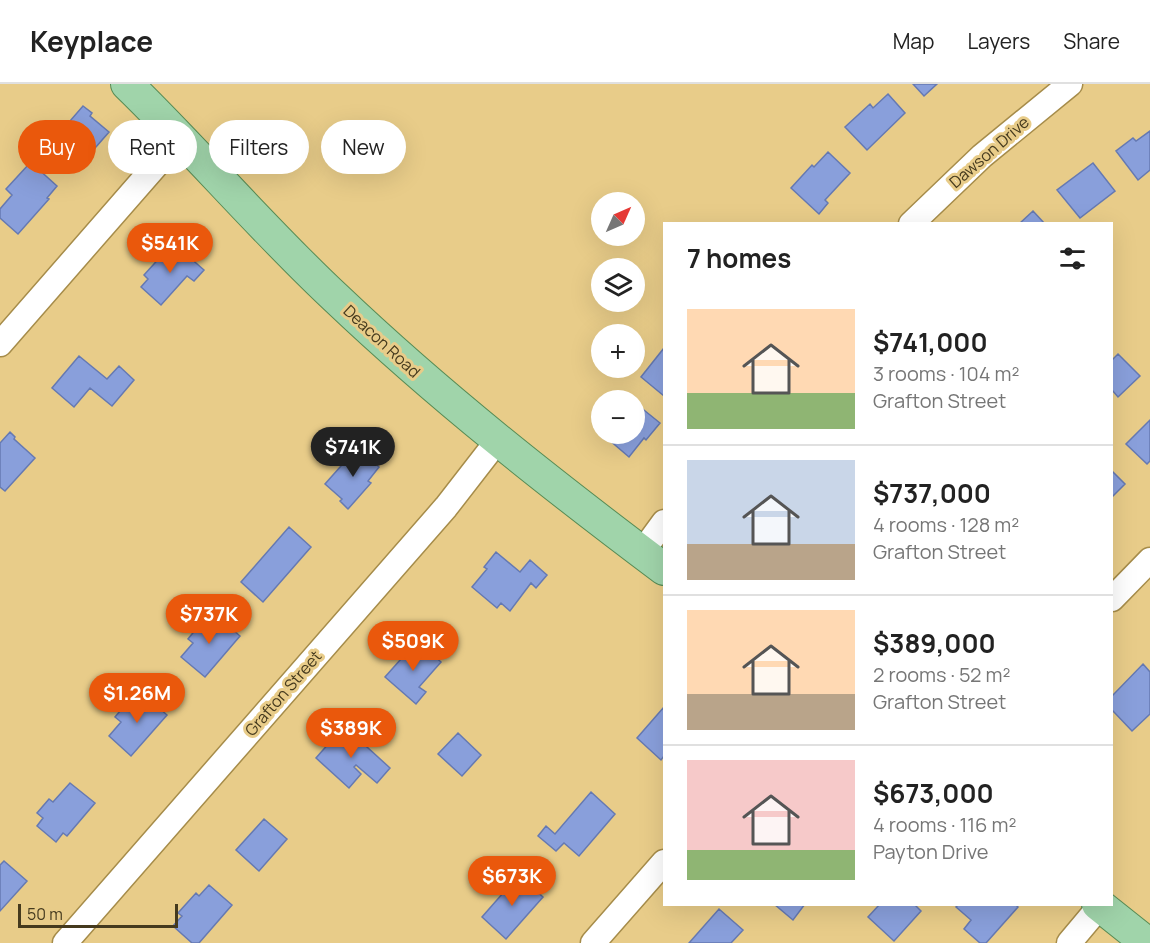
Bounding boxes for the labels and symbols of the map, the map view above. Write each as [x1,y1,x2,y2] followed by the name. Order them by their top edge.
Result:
[944,111,1034,193] street label: Dawson Drive
[591,192,645,246] north arrow
[128,223,212,274] pin: $541K
[339,300,425,382] street label: Deacon Road
[311,427,395,478] pin: $741K
[167,594,251,645] pin: $737K
[371,621,455,672] pin: $509K
[240,646,326,740] street label: Grafton Street
[88,673,186,724] pin: $1.26M
[309,708,393,759] pin: $389K
[470,856,554,907] pin: $673K
[18,901,178,928] scale bar

